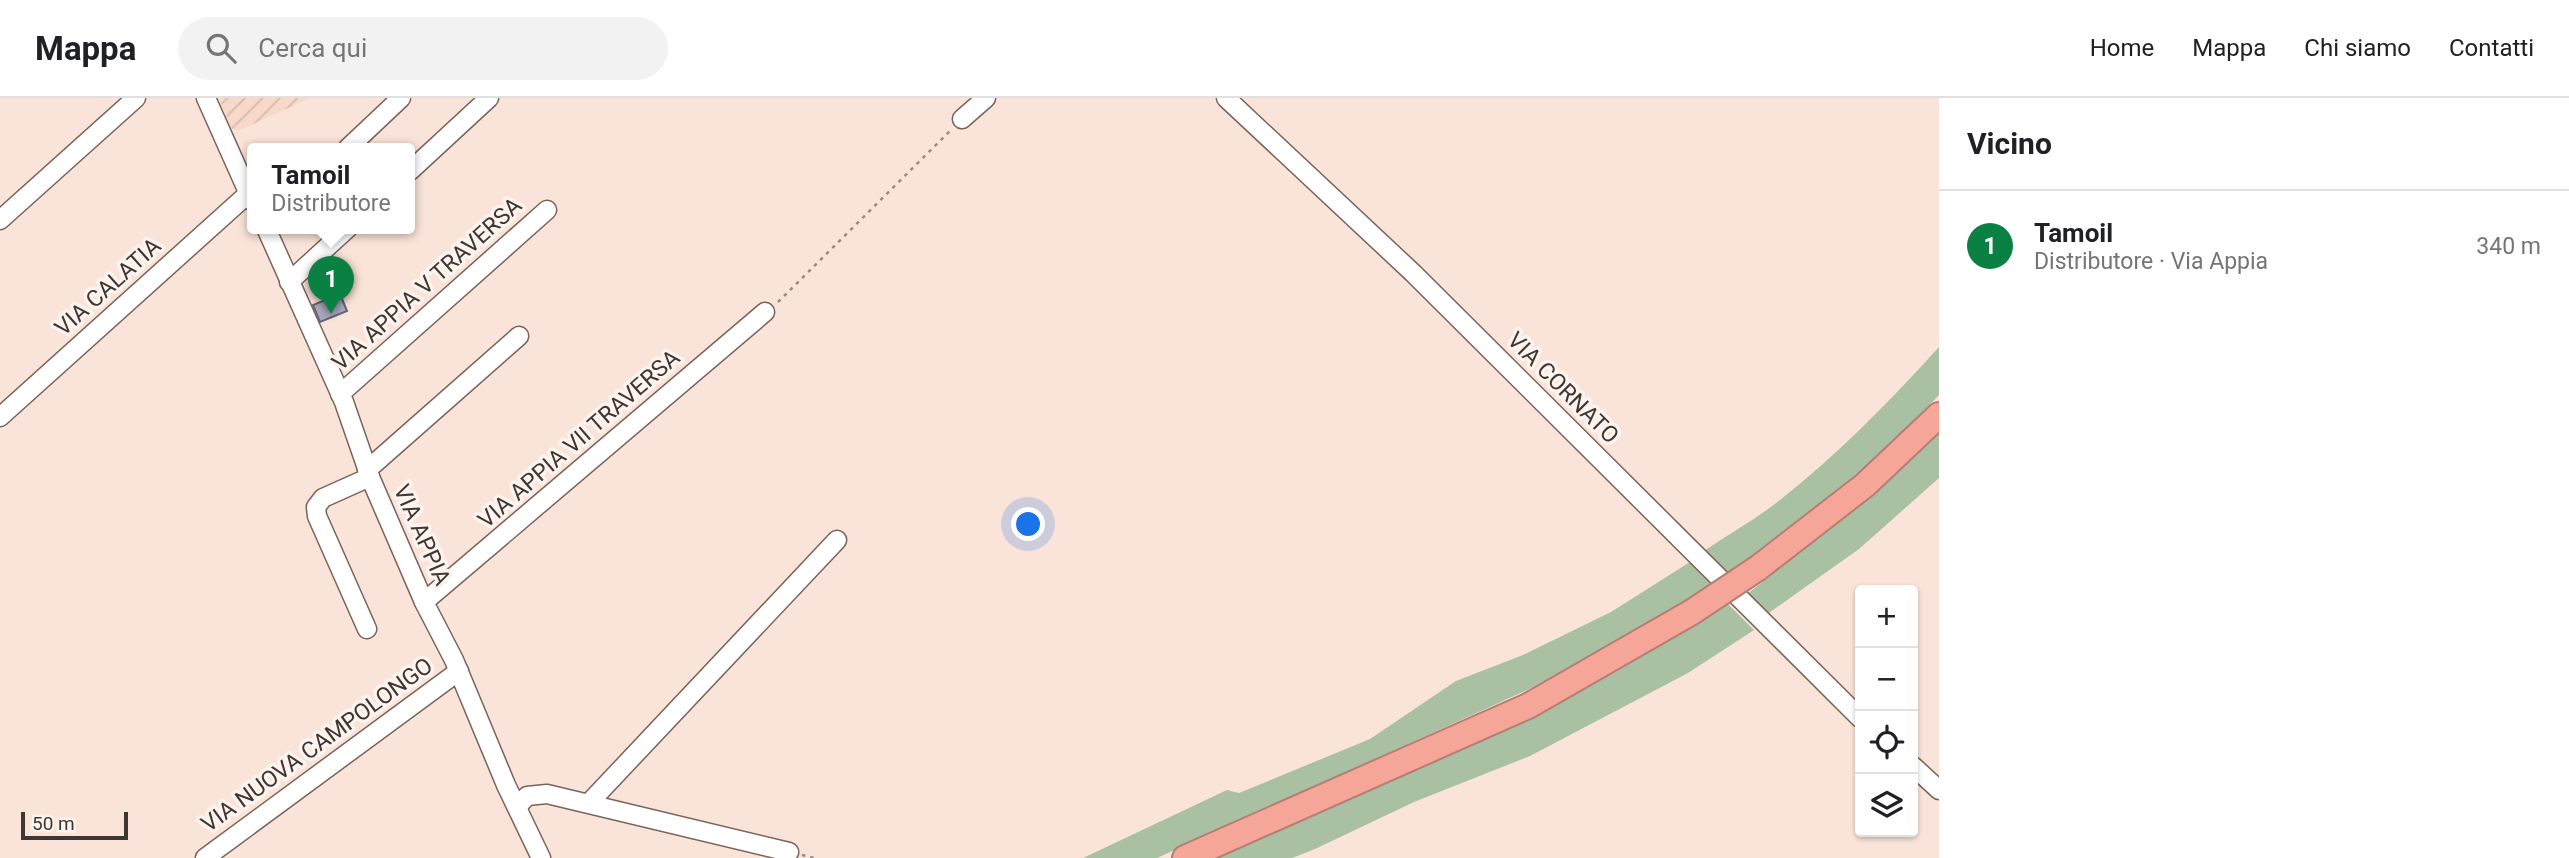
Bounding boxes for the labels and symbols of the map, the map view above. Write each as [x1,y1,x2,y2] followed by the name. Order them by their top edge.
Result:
[327,192,527,376] street label: VIA APPIA V TRAVERSA
[49,232,167,342] street label: VIA CALATIA
[308,256,354,314] pin: 1
[1502,327,1624,449] street label: VIA CORNATO
[473,344,685,534] street label: VIA APPIA VII TRAVERSA
[388,480,456,590] street label: VIA APPIA
[1011,507,1045,541] your location
[196,652,438,838] street label: VIA NUOVA CAMPOLONGO
[21,809,128,841] scale bar

